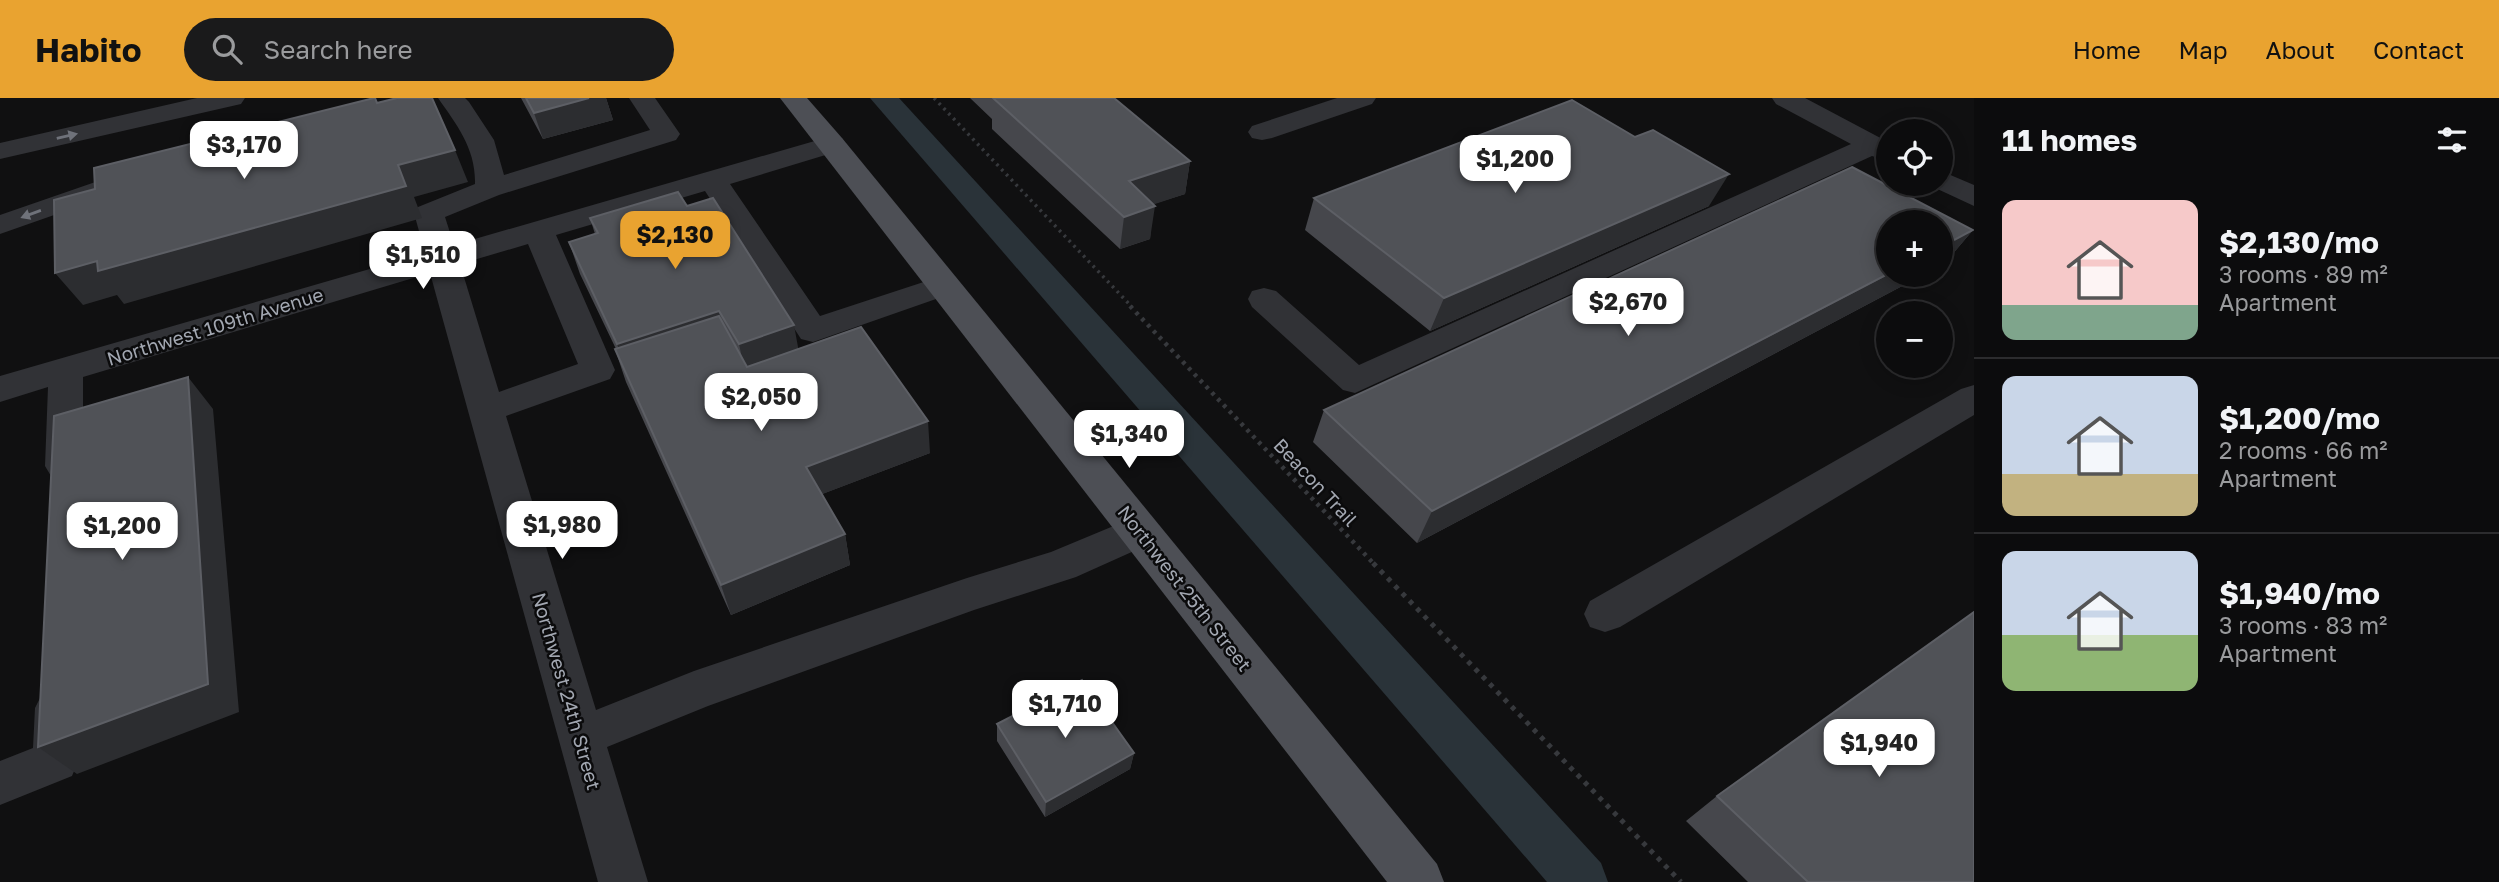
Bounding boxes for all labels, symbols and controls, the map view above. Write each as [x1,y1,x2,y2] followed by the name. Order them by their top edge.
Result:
[184,18,674,81] search box
[35,30,142,69] text: Habito
[208,30,246,68] icon: search
[264,34,413,65] text: Search here
[2073,35,2141,64] text: Home
[2179,35,2228,64] text: Map
[2266,35,2335,64] text: About
[2373,35,2464,64] text: Contact
[1876,119,1953,378] map controls
[1876,119,1953,196] button: locate
[2433,121,2471,159] icon: filters
[187,122,301,181] pin: $3,170
[2002,122,2137,158] text: 11 homes
[56,130,78,141] one-way arrow
[206,130,282,158] text: $3,170
[1458,136,1572,195] pin: $1,200
[1476,144,1554,172] text: $1,200
[21,209,42,220] one-way arrow
[1876,210,1953,287] button: +
[618,212,732,271] pin: $2,130
[636,220,714,248] text: $2,130
[2219,224,2379,260] text: $2,130/mo
[2058,228,2142,312] icon: home
[366,232,480,291] pin: $1,510
[385,240,461,268] text: $1,510
[2219,260,2388,288] text: 3 rooms · 89 m²
[1571,278,1685,338] pin: $2,670
[104,282,326,370] street label: Northwest 109th Avenue
[1589,287,1667,315] text: $2,670
[2219,288,2337,316] text: Apartment
[1876,301,1953,378] button: −
[704,374,818,433] pin: $2,050
[721,382,801,410] text: $2,050
[2219,400,2380,436] text: $1,200/mo
[2058,404,2142,488] icon: home
[1072,410,1186,470] pin: $1,340
[1090,419,1168,447] text: $1,340
[1269,433,1363,531] street label: Beacon Trail
[2219,436,2388,464] text: 2 rooms · 66 m²
[2219,464,2337,492] text: Apartment
[1113,501,1257,675] street label: Northwest 25th Street
[505,502,619,561] pin: $1,980
[65,503,179,562] pin: $1,200
[523,510,601,538] text: $1,980
[83,511,161,539] text: $1,200
[2219,575,2380,611] text: $1,940/mo
[2058,579,2142,663] icon: home
[528,590,606,792] street label: Northwest 24th Street
[2219,611,2387,639] text: 3 rooms · 83 m²
[2219,639,2337,667] text: Apartment
[1008,680,1122,740] pin: $1,710
[1028,689,1102,717] text: $1,710
[1822,720,1936,779] pin: $1,940
[1840,728,1918,756] text: $1,940

